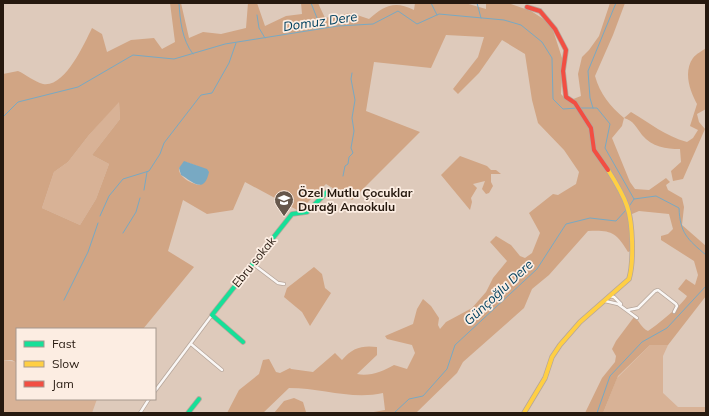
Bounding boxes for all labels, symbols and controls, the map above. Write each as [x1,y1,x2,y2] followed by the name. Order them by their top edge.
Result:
[282,8,358,34] water label: Domuz Dere
[298,185,413,214] place label: Özel Mutlu Çocuklar Durağı Anaokulu
[273,189,295,217] school or university icon: Özel Mutlu Çocuklar Durağı Anaokulu
[229,233,279,290] street label: Ebru sokak
[460,256,536,328] water label: Günçoğlu Dere
[16,328,156,400] legend
[52,336,76,351] text: Fast
[52,356,80,371] text: Slow
[52,376,74,391] text: Jam

